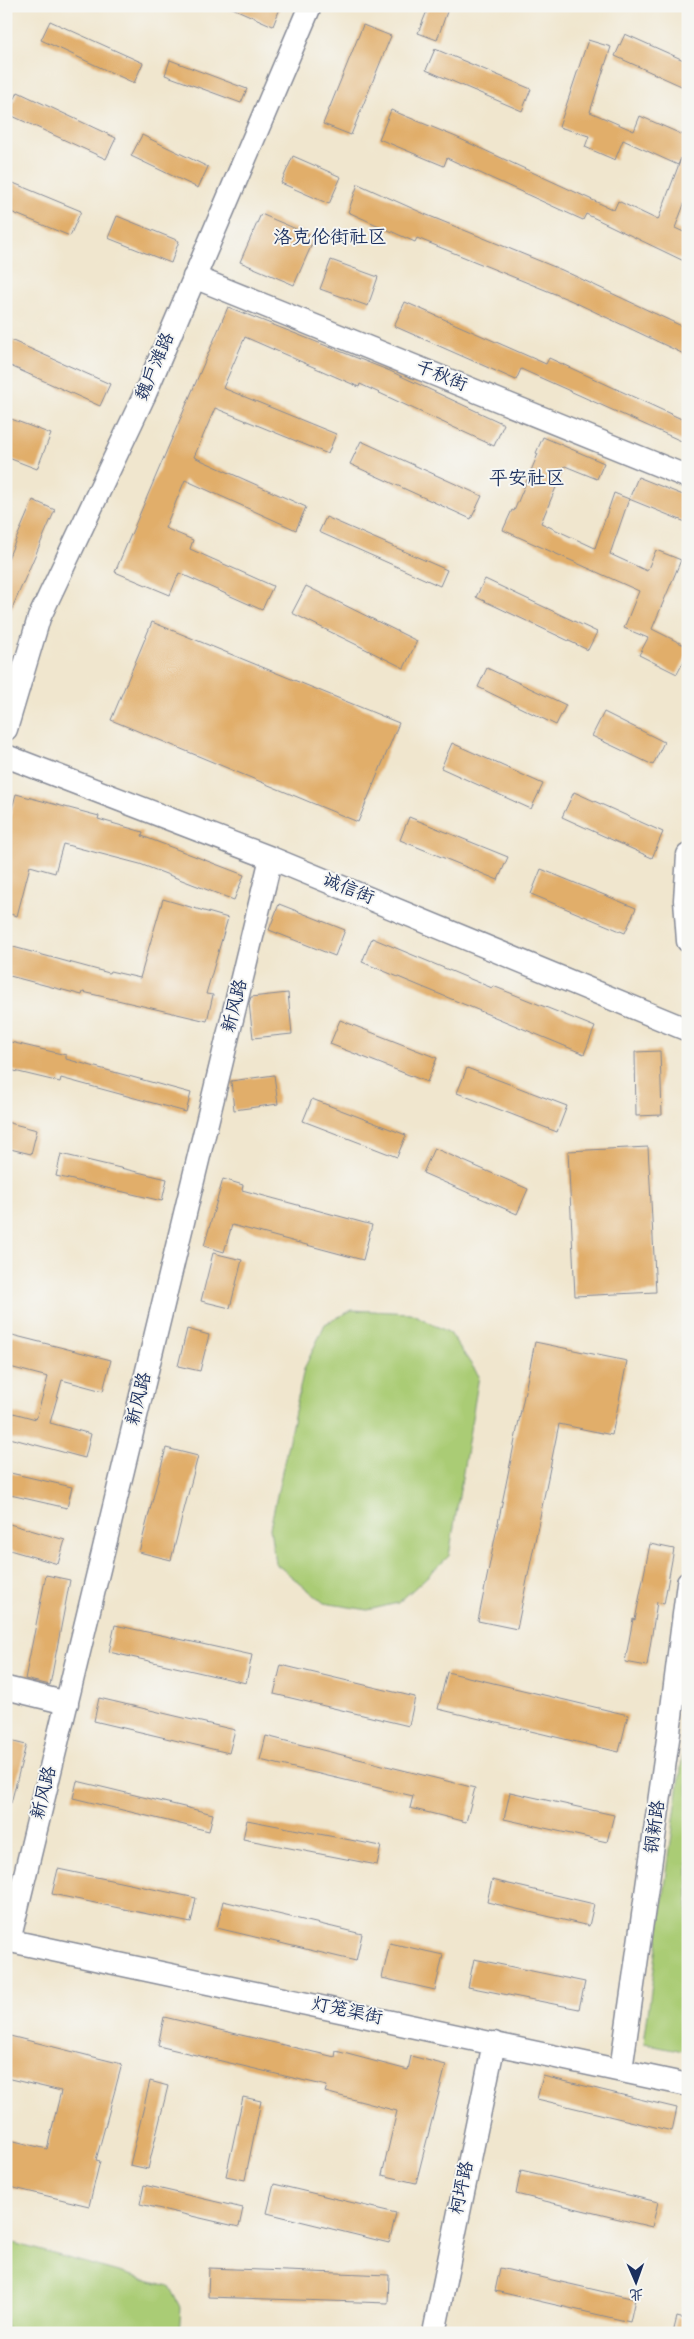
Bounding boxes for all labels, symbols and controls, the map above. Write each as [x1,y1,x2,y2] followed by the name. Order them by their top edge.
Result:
[273,225,387,252] district label: 洛克伦街社区
[130,329,182,405] street label: 魏户滩路
[411,355,471,399] street label: 千秋街
[489,466,565,493] district label: 平安社区
[318,868,378,912] street label: 诚信街
[217,977,255,1035] street label: 新风路
[121,1370,159,1428] street label: 新风路
[26,1764,64,1822] street label: 新风路
[639,1798,673,1856] street label: 钢新路
[309,1992,385,2032] street label: 灯笼渠街
[445,2159,481,2217] street label: 柯坪路
[612,2256,662,2306] north arrow
[629,2283,644,2304] text: 北

